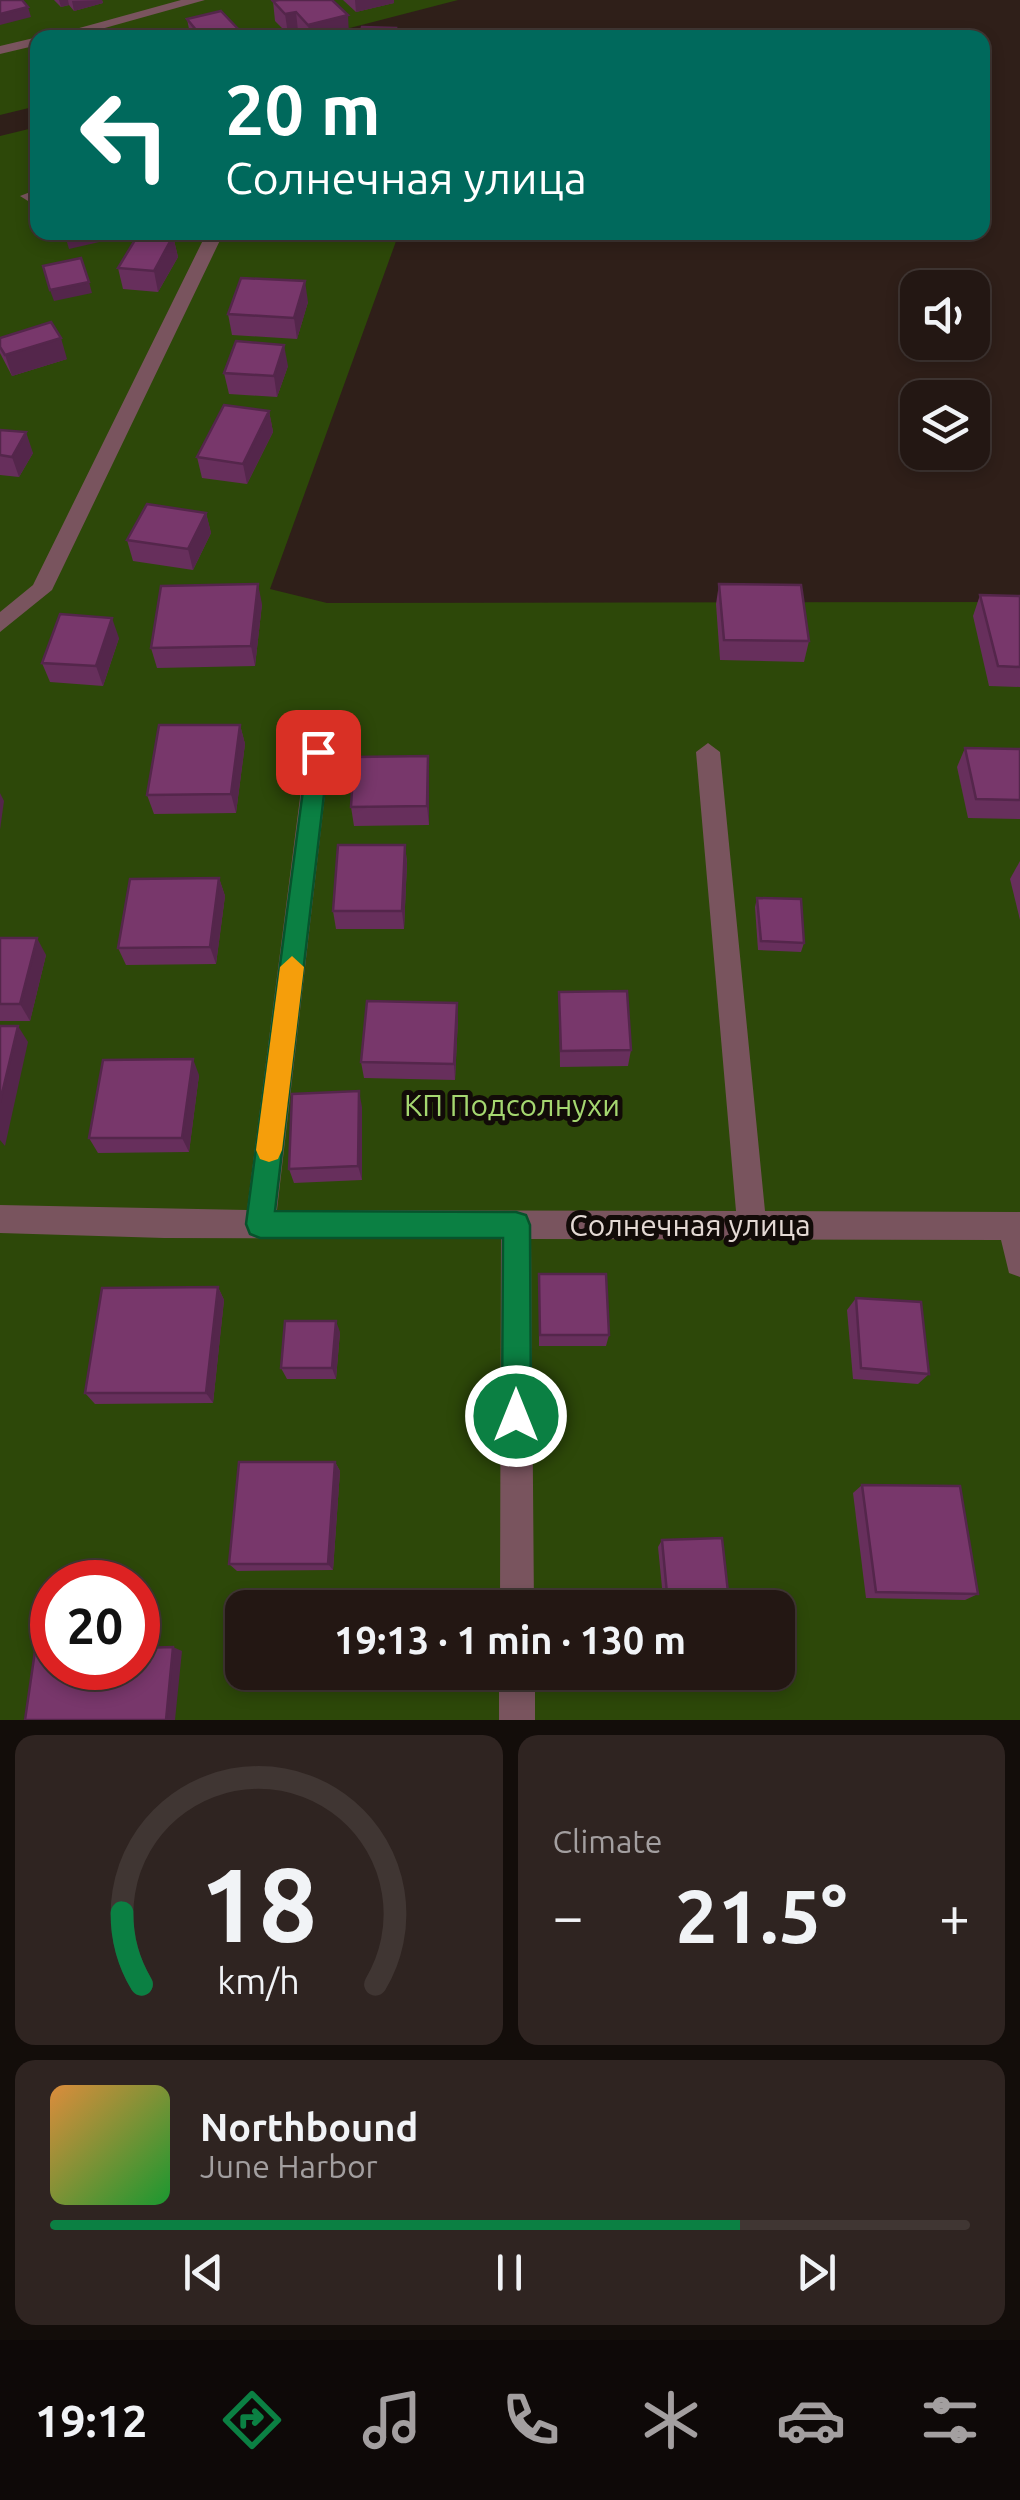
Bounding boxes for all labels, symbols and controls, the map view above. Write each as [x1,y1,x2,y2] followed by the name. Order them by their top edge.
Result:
[60,70,190,200] icon: left
[225,70,381,148] text: 20 m
[225,152,587,203] text: Солнечная улица
[900,270,990,470] map controls
[900,270,990,360] button: sound
[900,380,990,470] button: layers
[276,710,361,795] pin
[291,725,346,780] icon: arrive
[404,1088,620,1122] park label: КП Подсолнухи
[569,1208,811,1242] street label: Солнечная улица
[464,1364,568,1468] position arrow
[30,1560,160,1690] speed limit sign: 20
[334,1619,686,1661] text: 19:13 · 1 min · 130 m
[553,1823,663,1859] text: Climate
[200,1845,317,1962] text: 18
[675,1873,847,1957] text: 21.5°
[553,1885,584,1946] text: −
[939,1885,970,1946] text: +
[217,1961,300,2001] text: km/h
[200,2106,418,2148] text: Northbound
[200,2148,378,2184] text: June Harbor
[176,2245,231,2300] icon: previous
[482,2245,537,2300] icon: pause
[789,2245,844,2300] icon: next
[217,2385,287,2455] icon: directions
[357,2385,427,2455] icon: music
[496,2385,566,2455] icon: phone
[636,2385,706,2455] icon: climate
[776,2385,846,2455] icon: car
[915,2385,985,2455] icon: filters
[35,2395,147,2446] text: 19:12

